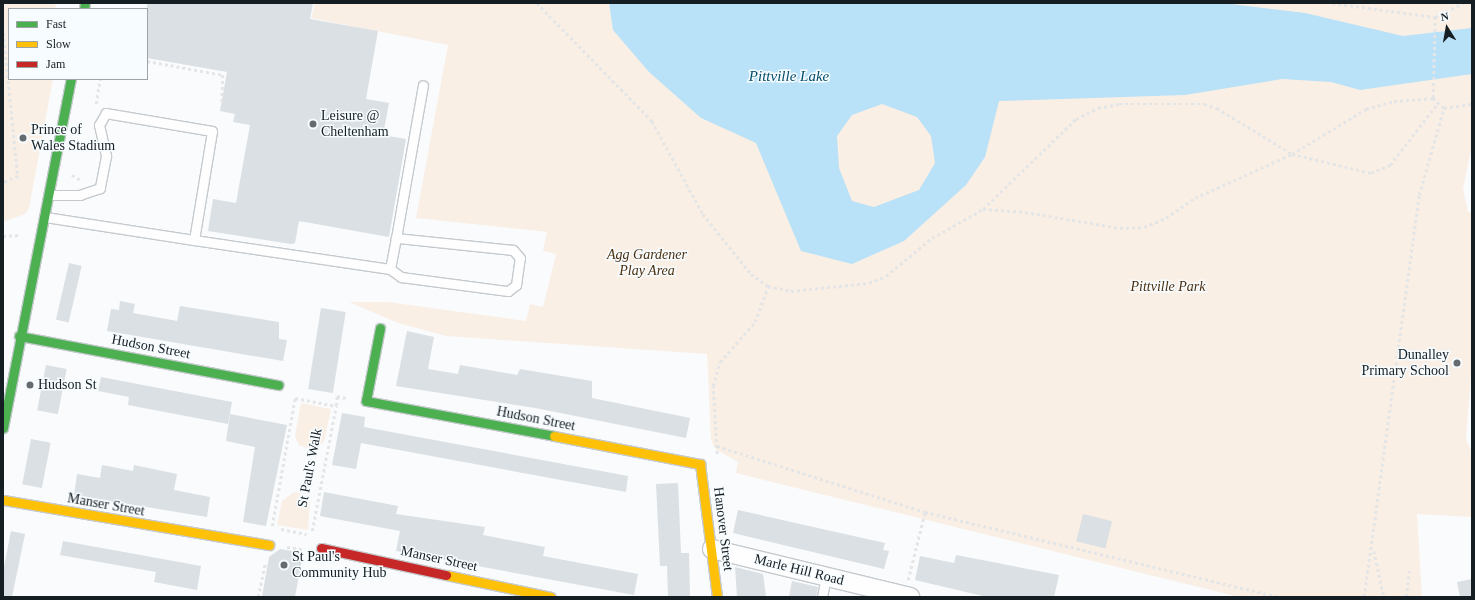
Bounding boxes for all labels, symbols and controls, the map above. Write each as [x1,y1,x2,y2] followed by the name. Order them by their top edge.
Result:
[8,8,148,80] legend
[1427,8,1467,48] north arrow
[1440,10,1450,23] text: N
[46,17,66,31] text: Fast
[46,37,71,51] text: Slow
[46,57,65,71] text: Jam
[749,68,829,86] water label: Pittville Lake
[321,108,389,140] place label: Leisure @ Cheltenham
[308,119,318,129] marker: Leisure @ Cheltenham
[31,122,115,154] place label: Prince of Wales Stadium
[18,133,28,143] marker: Prince of Wales Stadium
[607,247,687,280] park label: Agg Gardener Play Area
[1130,279,1206,295] park label: Pittville Park
[110,331,192,363] street label: Hudson Street
[1362,347,1449,380] place label: Dunalley Primary School
[1452,358,1462,368] marker: Dunalley Primary School
[38,377,97,393] place label: Hudson St
[25,380,35,390] marker: Hudson St
[495,403,577,435] street label: Hudson Street
[294,427,326,509] street label: St Paul's Walk
[710,486,736,572] street label: Hanover Street
[66,490,146,520] street label: Manser Street
[399,543,479,575] street label: Manser Street
[292,549,387,582] place label: St Paul's Community Hub
[752,551,846,589] street label: Marle Hill Road
[279,560,289,570] marker: St Paul's Community Hub

